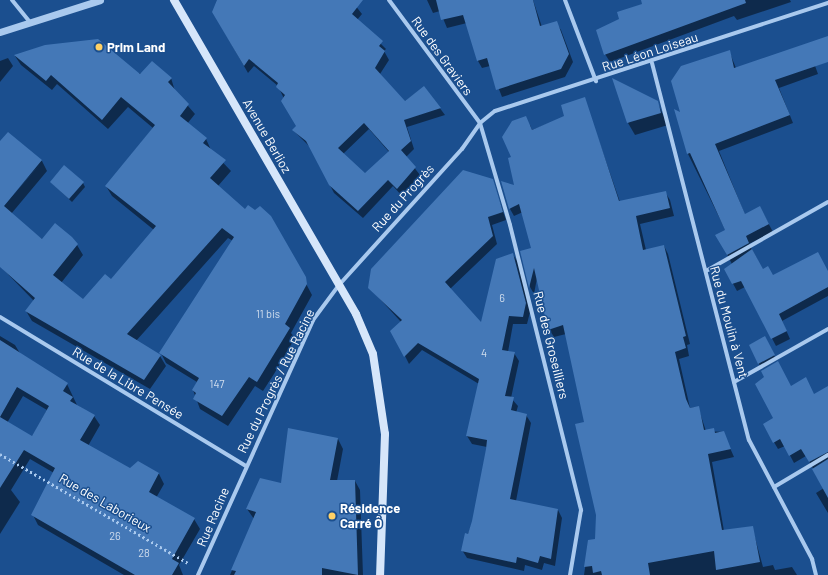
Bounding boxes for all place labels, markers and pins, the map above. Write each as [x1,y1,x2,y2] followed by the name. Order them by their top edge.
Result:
[107,39,165,55] place label: Prim Land
[94,42,104,52] marker: Prim Land
[340,501,400,532] place label: Résidence Carré Ô
[327,511,337,521] marker: Résidence Carré Ô

